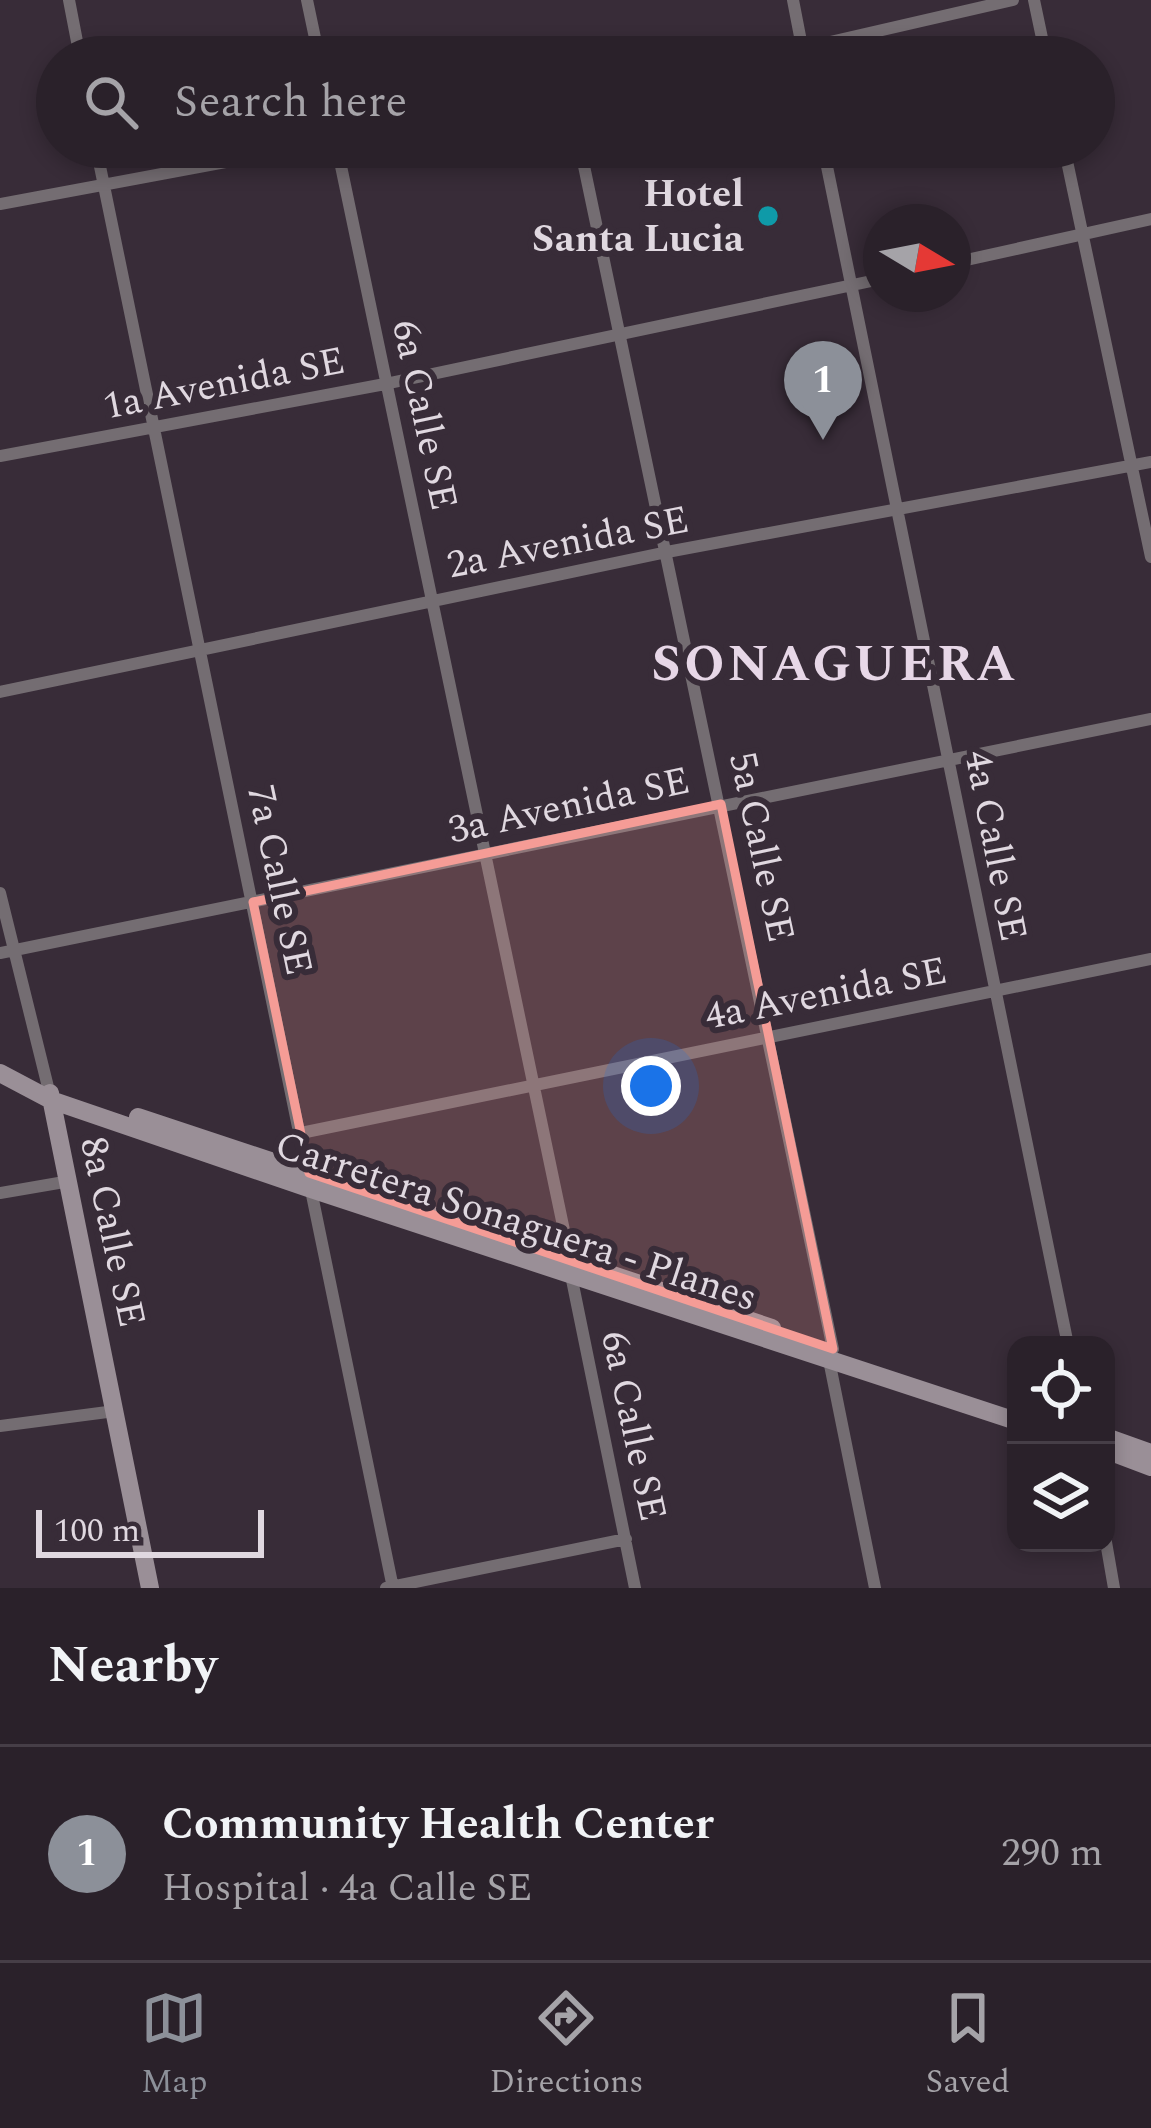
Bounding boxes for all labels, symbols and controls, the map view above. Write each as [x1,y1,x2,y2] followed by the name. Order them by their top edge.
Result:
[36,36,1115,168] search box
[174,68,407,137] text: Search here
[78,69,144,135] icon: search
[532,165,744,269] place label: Hotel Santa Lucia
[755,203,781,229] marker: Hotel Santa Lucia
[863,204,971,312] north arrow
[375,314,473,516] street label: 6a Calle SE
[98,332,350,436] street label: 1a Avenida SE
[784,341,862,440] pin: 1
[442,491,694,595] street label: 2a Avenida SE
[652,626,1018,704] district label: SONAGUERA
[712,746,810,948] street label: 5a Calle SE
[948,746,1042,946] street label: 4a Calle SE
[443,752,695,860] street label: 3a Avenida SE
[230,779,328,981] street label: 7a Calle SE
[700,942,952,1046] street label: 4a Avenida SE
[621,1056,681,1116] your location
[267,1116,765,1328] street label: Carretera Sonaguera - Planes
[63,1131,161,1333] street label: 8a Calle SE
[584,1325,682,1527] street label: 6a Calle SE
[1007,1336,1115,1552] map controls
[1007,1336,1115,1444] button: locate
[1007,1444,1115,1552] button: layers
[36,1504,264,1557] scale bar
[54,1506,140,1556] text: 100 m
[48,1627,217,1705] text: Nearby
[162,1790,714,1859] text: Community Health Center
[76,1824,98,1883] text: 1
[1001,1824,1103,1883] text: 290 m
[162,1859,532,1918] text: Hospital · 4a Calle SE
[141,1985,207,2107] tab: Map
[489,1985,643,2107] tab: Directions
[925,1985,1010,2107] tab: Saved

